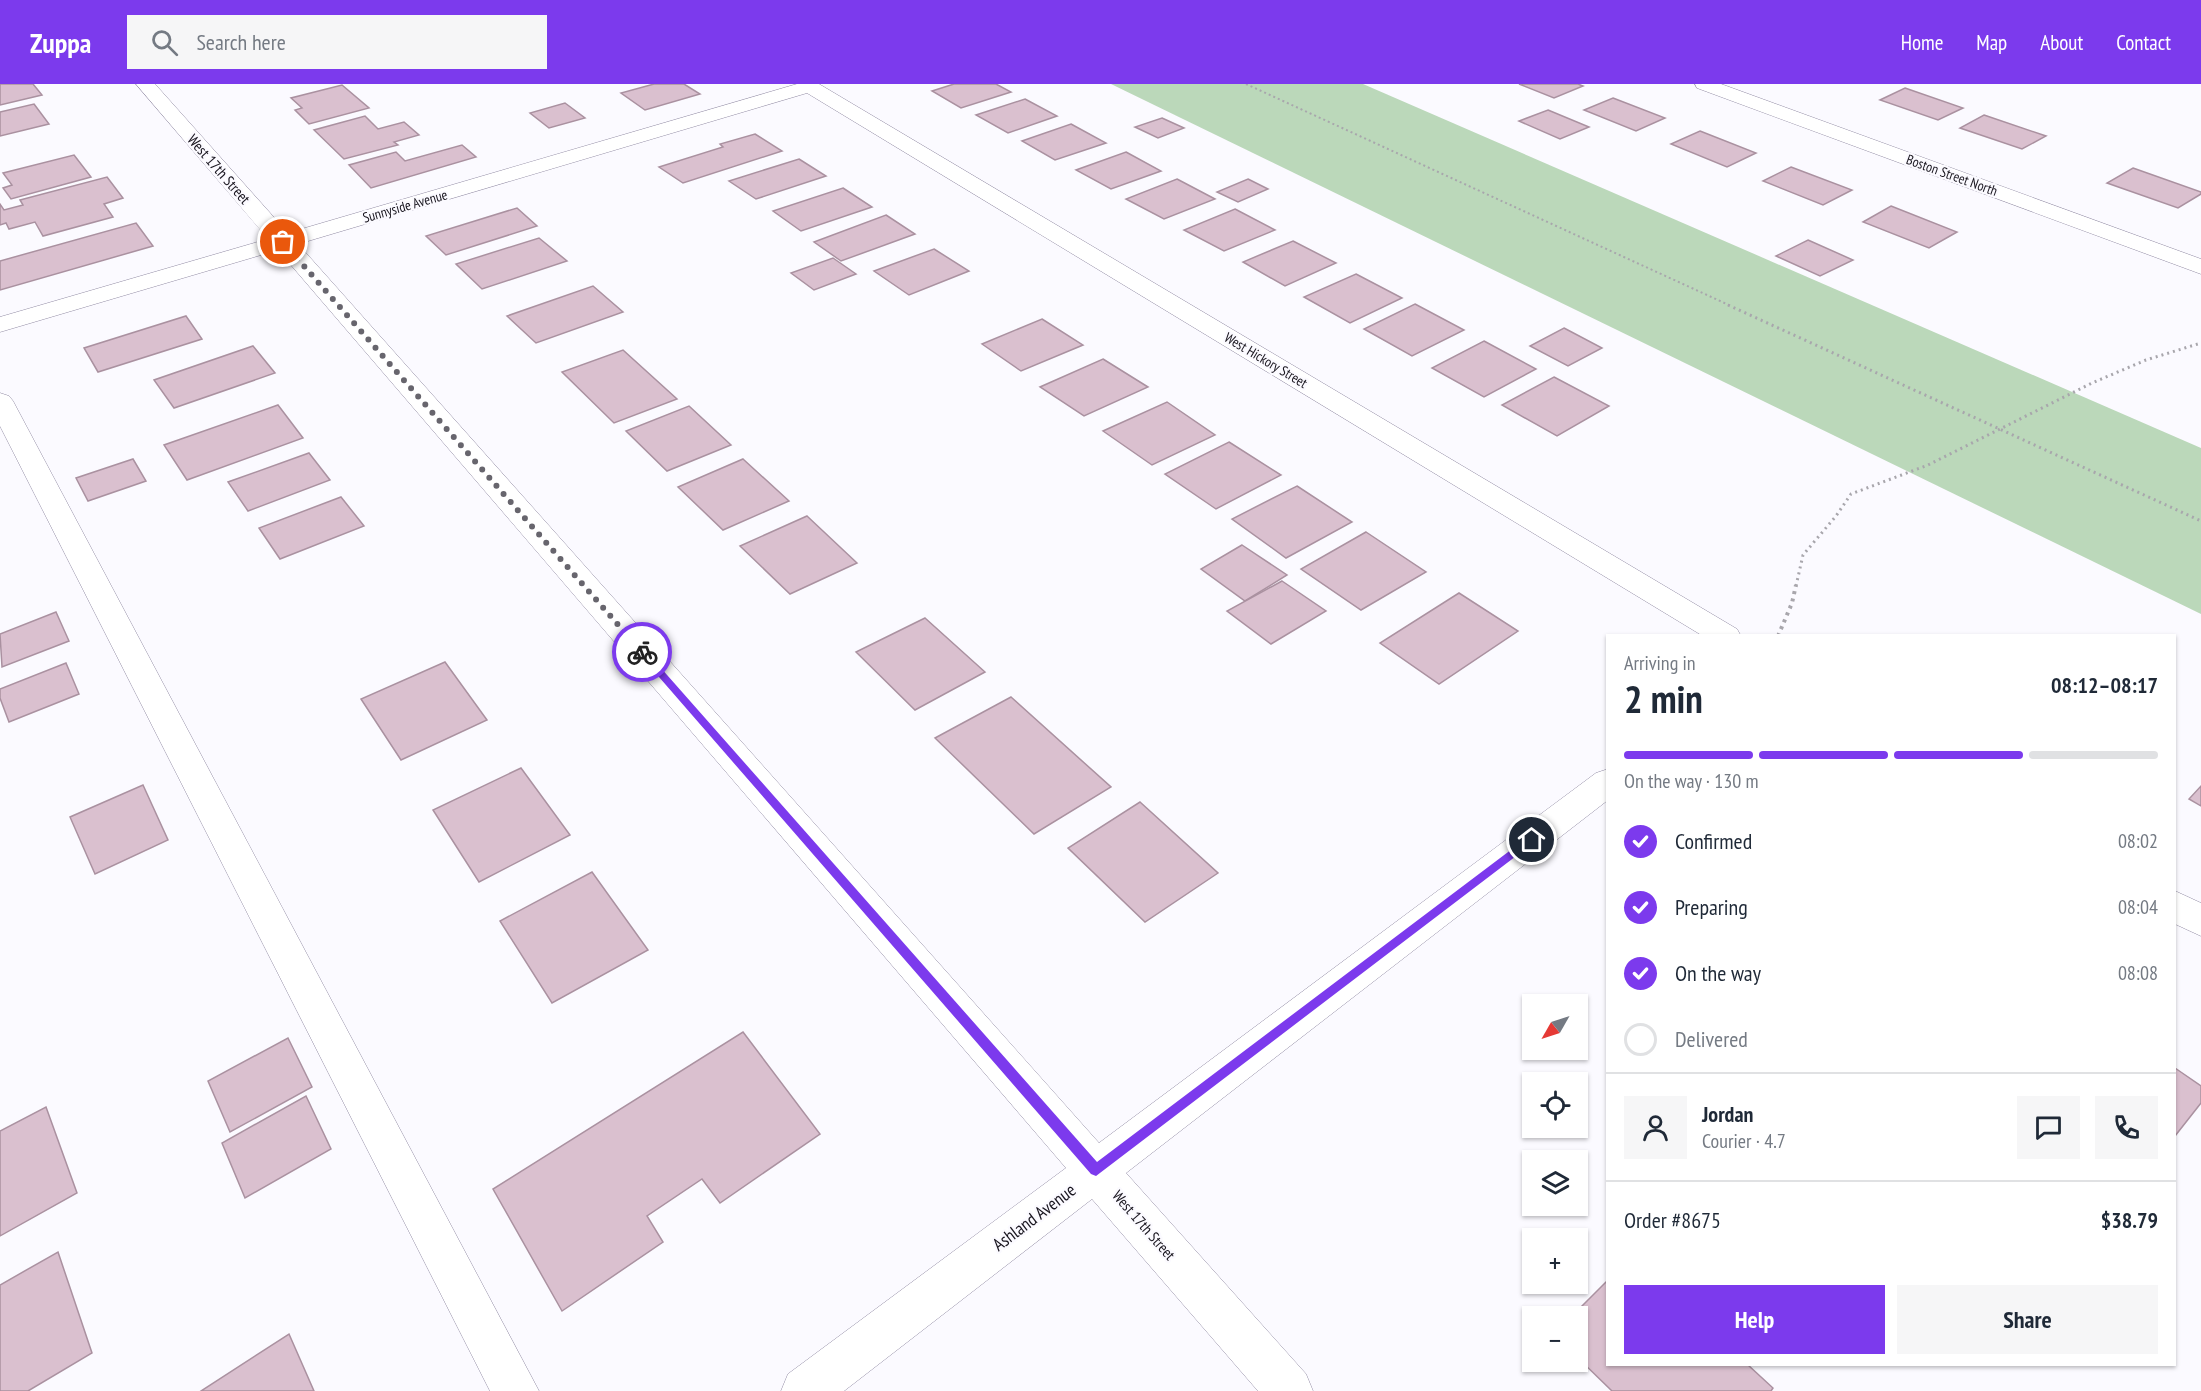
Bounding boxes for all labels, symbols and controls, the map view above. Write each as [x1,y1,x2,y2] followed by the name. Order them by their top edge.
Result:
[127,15,547,69] search box
[30,24,91,61] text: Zuppa
[148,26,181,59] icon: search
[196,28,286,56] text: Search here
[1901,29,1943,56] text: Home
[1976,29,2007,56] text: Map
[2040,29,2083,56] text: About
[2116,29,2171,56] text: Contact
[183,130,255,208] street label: West 17th Street
[1904,150,2000,200] street label: Boston Street North
[361,185,450,227] street label: Sunnyside Avenue
[257,216,308,267] pin
[266,225,299,258] icon: bag
[1221,328,1311,392] street label: West Hickory Street
[612,622,672,682] courier
[626,636,659,669] icon: bike
[1624,650,1696,676] text: Arriving in
[2051,671,2158,699] text: 08:12–08:17
[1624,673,1703,724] text: 2 min
[1624,768,1759,794] text: On the way · 130 m
[1506,814,1557,865] pin
[1515,823,1548,856] icon: home
[1624,825,1657,858] icon: check
[1675,827,1752,855] text: Confirmed
[2118,828,2158,854] text: 08:02
[1624,891,1657,924] icon: check
[1675,893,1748,921] text: Preparing
[2118,894,2158,920] text: 08:04
[1624,957,1657,990] icon: check
[1675,959,1761,987] text: On the way
[2118,960,2158,986] text: 08:08
[1522,994,1588,1060] north arrow
[1522,994,1588,1372] map controls
[1675,1025,1748,1053] text: Delivered
[1522,1072,1588,1138] button: locate
[1624,1096,1687,1159] button: person
[2017,1096,2080,1159] button: chat
[2095,1096,2158,1159] button: phone
[1702,1100,1753,1128] text: Jordan
[1702,1128,1786,1154] text: Courier · 4.7
[1522,1150,1588,1216] button: layers
[988,1178,1080,1256] street label: Ashland Avenue
[1108,1186,1180,1264] street label: West 17th Street
[1624,1206,1721,1234] text: Order #8675
[2101,1206,2158,1234] text: $38.79
[1522,1228,1588,1294] button: +
[1624,1285,1885,1354] button: Help
[1897,1285,2158,1354] button: Share
[1522,1306,1588,1372] button: −

